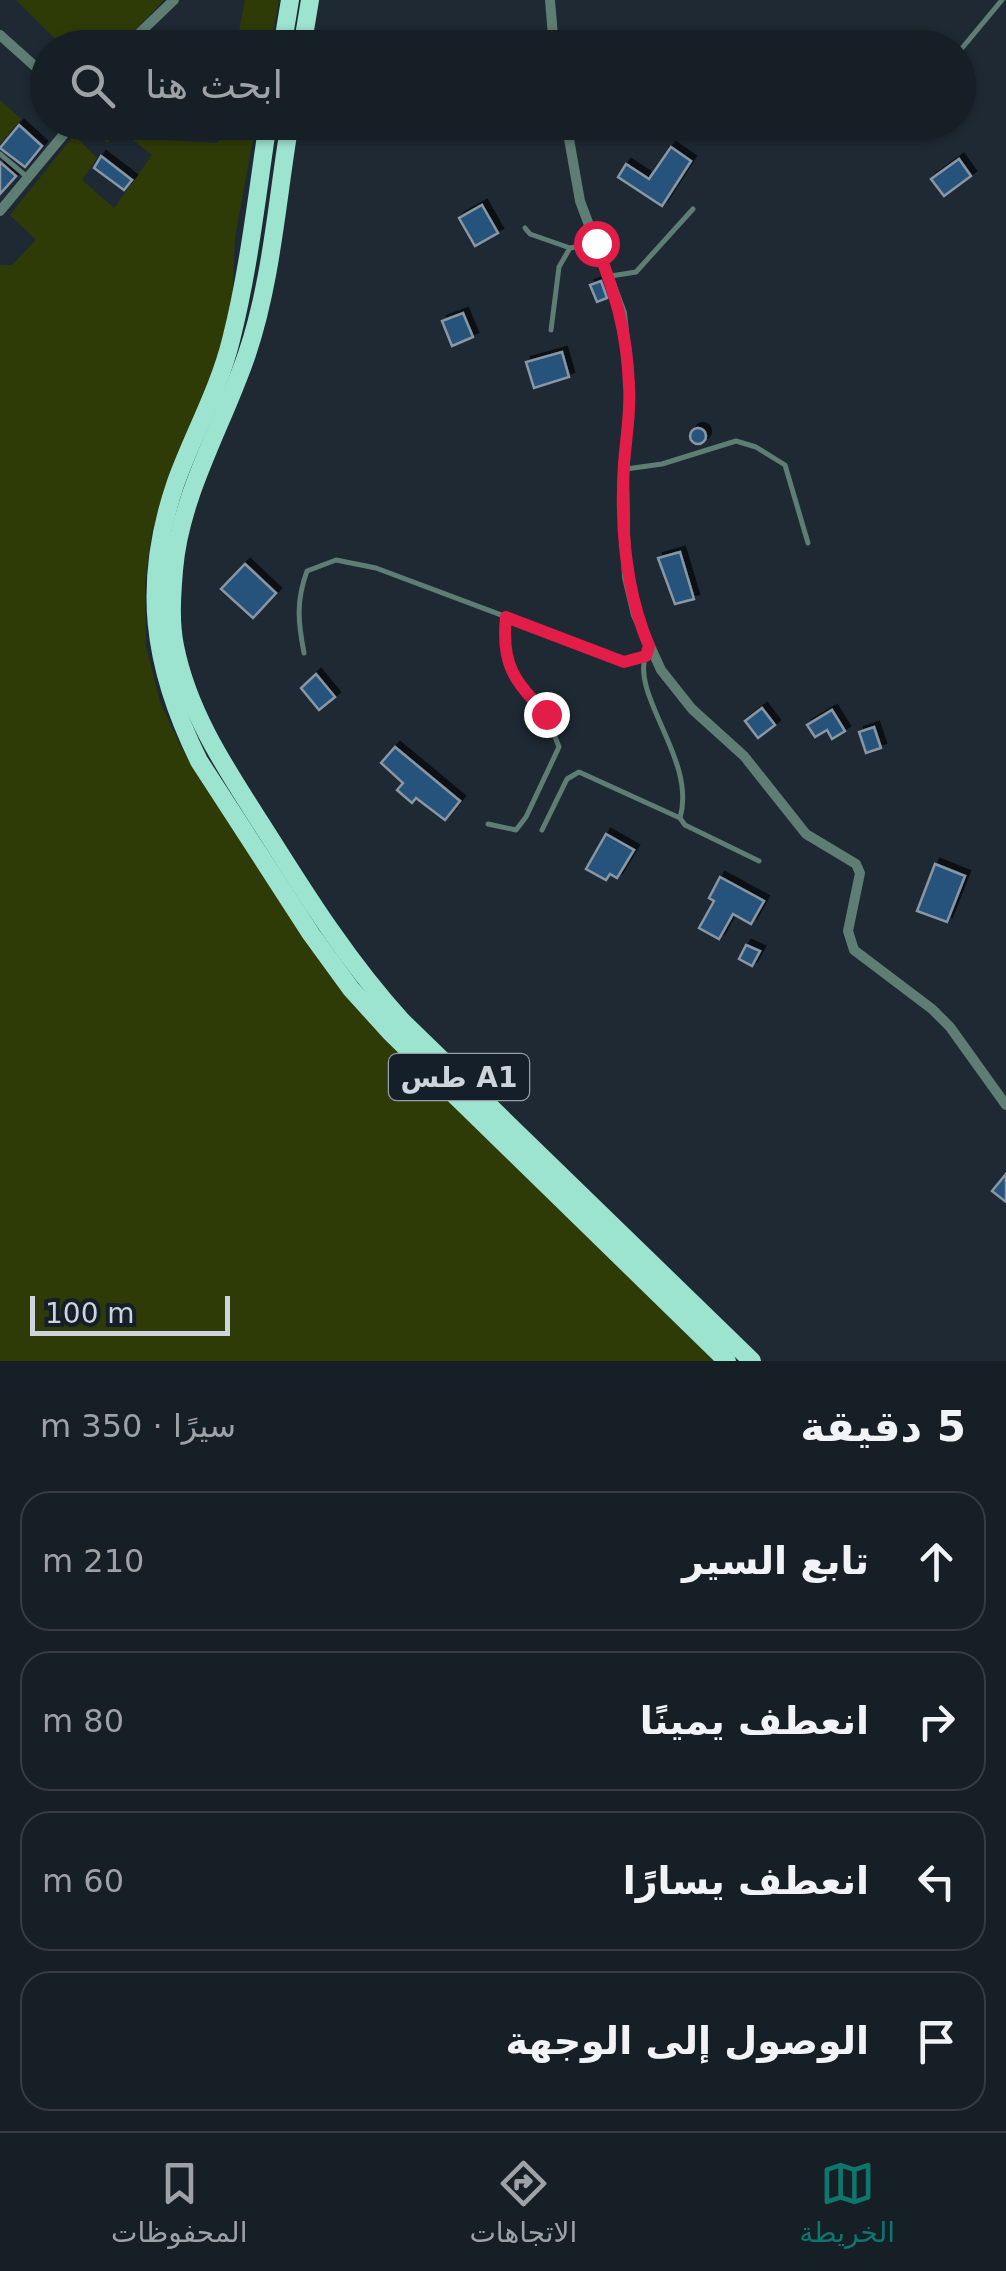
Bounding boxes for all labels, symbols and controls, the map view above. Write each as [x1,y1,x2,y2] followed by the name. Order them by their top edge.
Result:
[30,30,976,140] search box
[65,58,120,113] icon: search
[145,63,283,107] text: ابحث هنا
[574,221,620,267] route start
[524,692,570,738] route end
[389,1054,529,1100] road number: طس A1
[30,1291,230,1336] scale bar
[45,1297,135,1330] text: 100 m
[800,1402,966,1451] text: 5 دقيقة
[40,1407,236,1445] text: سيرًا · 350 m
[909,1534,964,1589] icon: ahead
[682,1539,869,1583] text: تابع السير
[42,1542,144,1580] text: 210 m
[909,1694,964,1749] icon: right
[640,1699,869,1743] text: انعطف يمينًا
[42,1702,124,1740] text: 80 m
[909,1854,964,1909] icon: left
[623,1859,869,1903] text: انعطف يسارًا
[42,1862,124,1900] text: 60 m
[909,2014,964,2069] icon: arrive
[506,2019,869,2063] text: الوصول إلى الوجهة
[111,2156,247,2249] tab: المحفوظات
[469,2156,577,2249] tab: الاتجاهات
[799,2156,895,2249] tab: الخريطة

